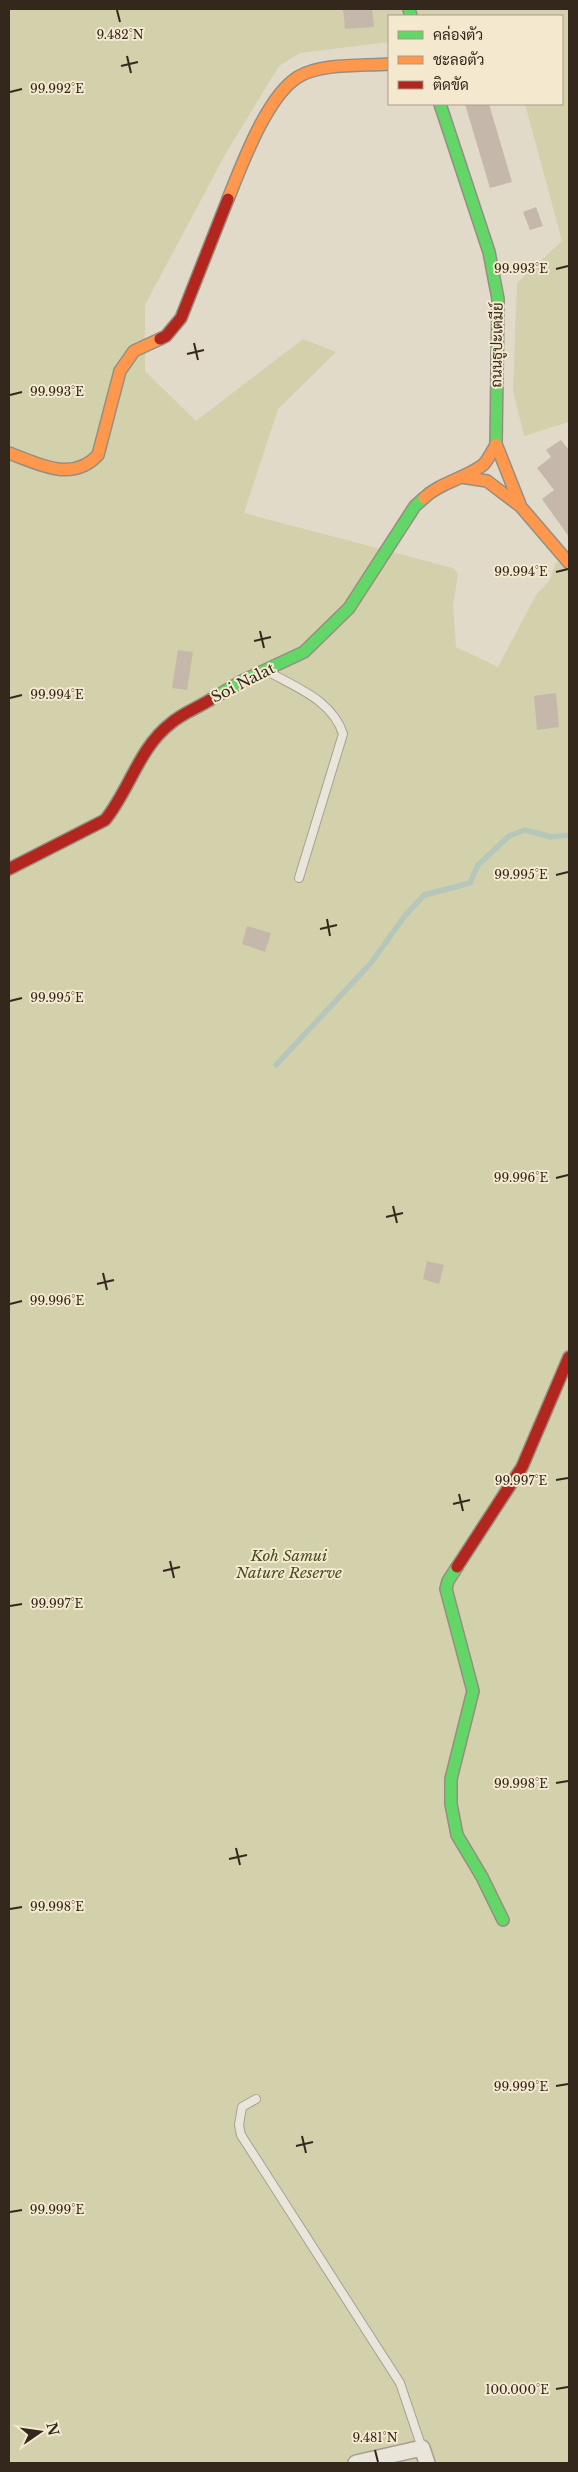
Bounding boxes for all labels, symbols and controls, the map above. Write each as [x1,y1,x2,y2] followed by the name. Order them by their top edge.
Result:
[388,15,563,105] legend
[433,25,483,44] text: คล่องตัว
[96,27,144,42] text: 9.482°N
[433,50,484,69] text: ชะลอตัว
[433,75,469,94] text: ติดขัด
[30,81,84,96] text: 99.992°E
[494,261,548,276] text: 99.993°E
[486,302,508,388] street label: ถนนธูปะเตมีย์
[30,384,84,399] text: 99.993°E
[494,564,548,579] text: 99.994°E
[208,658,278,707] street label: Soi Nalat
[30,687,84,702] text: 99.994°E
[494,867,548,882] text: 99.995°E
[30,990,84,1005] text: 99.995°E
[494,1170,548,1185] text: 99.996°E
[30,1293,84,1308] text: 99.996°E
[495,1473,548,1488] text: 99.997°E
[235,1546,342,1582] park label: Koh Samui Nature Reserve
[31,1596,84,1611] text: 99.997°E
[494,1776,548,1791] text: 99.998°E
[30,1899,84,1914] text: 99.998°E
[494,2079,548,2094] text: 99.999°E
[30,2202,84,2217] text: 99.999°E
[485,2382,549,2397] text: 100.000°E
[15,2407,65,2457] north arrow
[42,2421,63,2438] text: N
[352,2430,398,2445] text: 9.481°N

